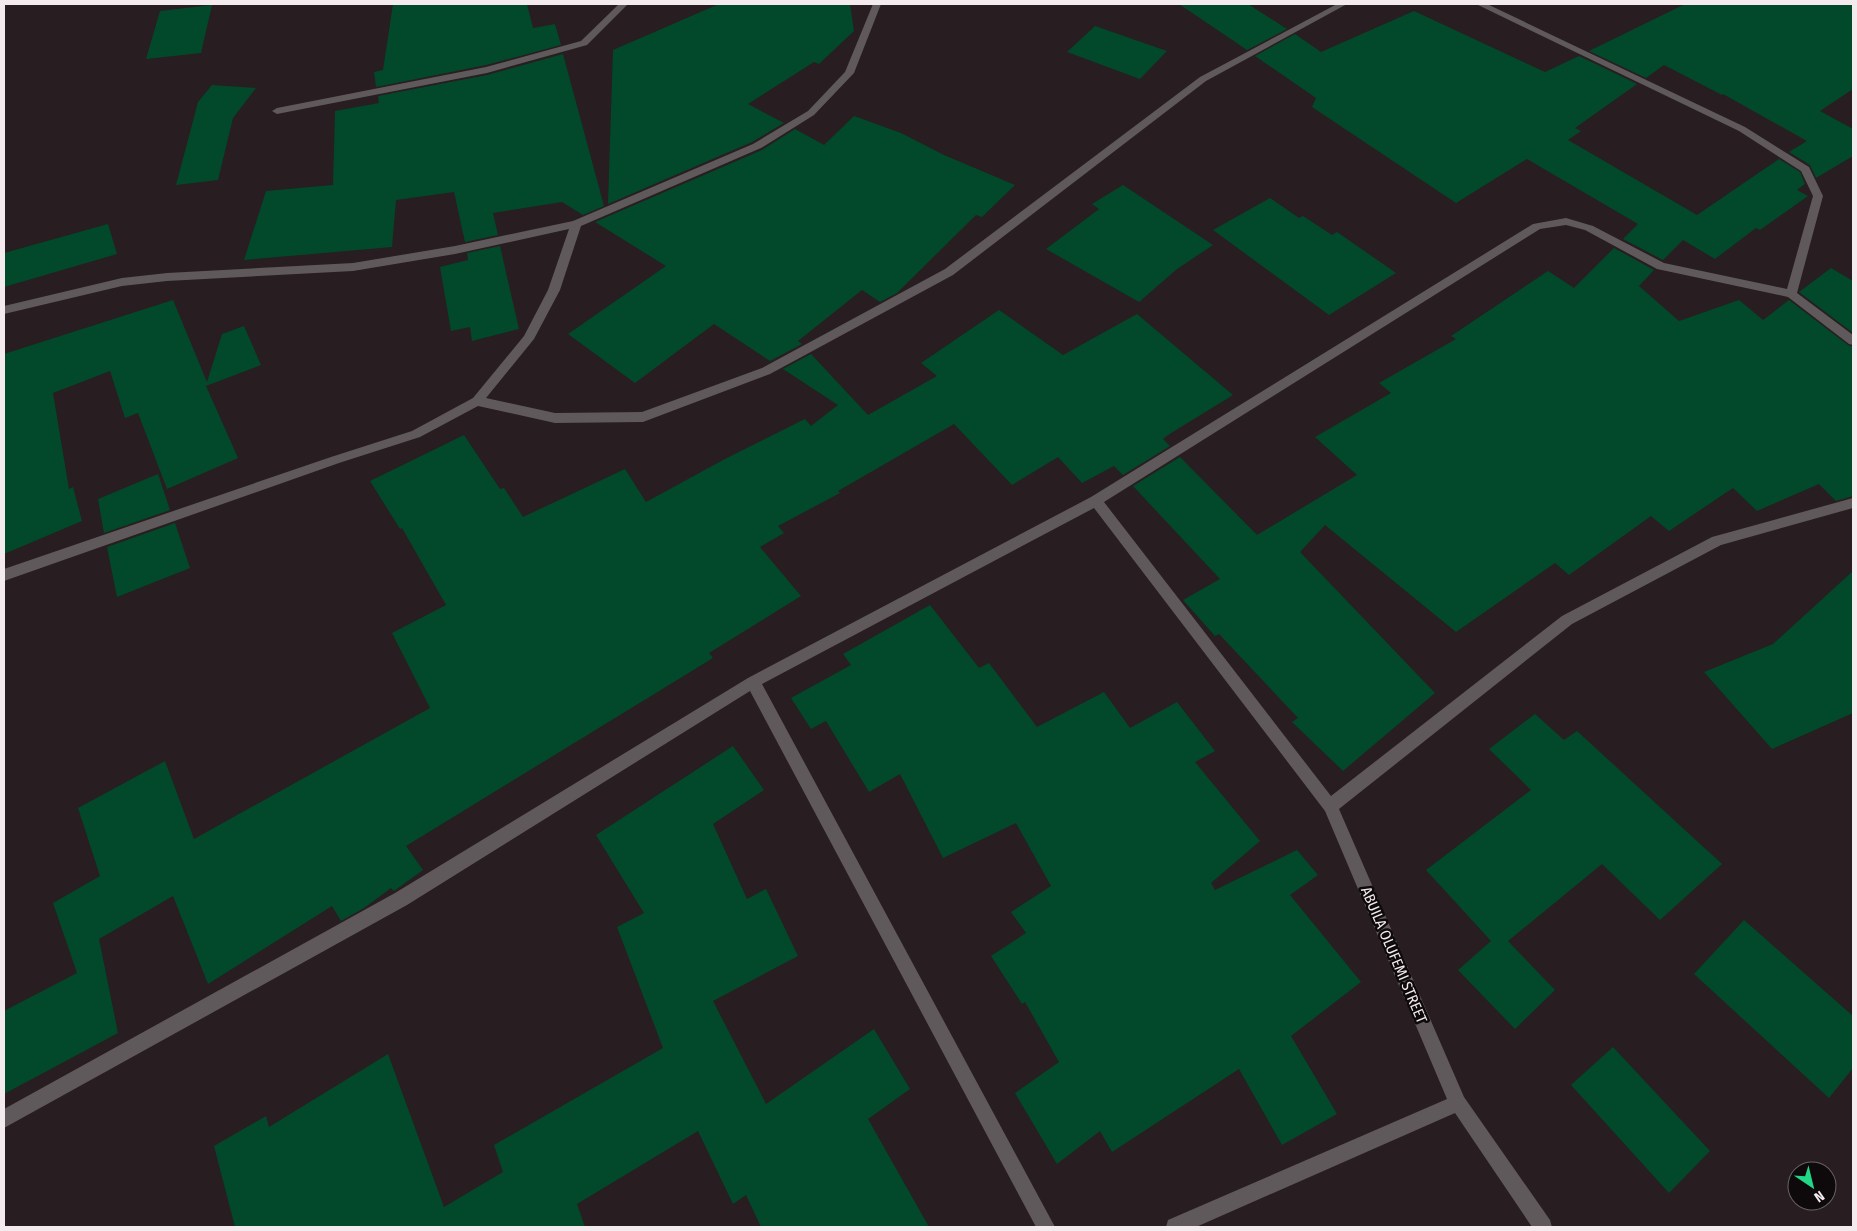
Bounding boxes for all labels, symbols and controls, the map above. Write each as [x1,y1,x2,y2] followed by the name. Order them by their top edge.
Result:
[1357,884,1431,1026] street label: ABUILA OLUFEMI STREET
[1787,1161,1837,1211] north arrow
[1811,1187,1827,1206] text: N

